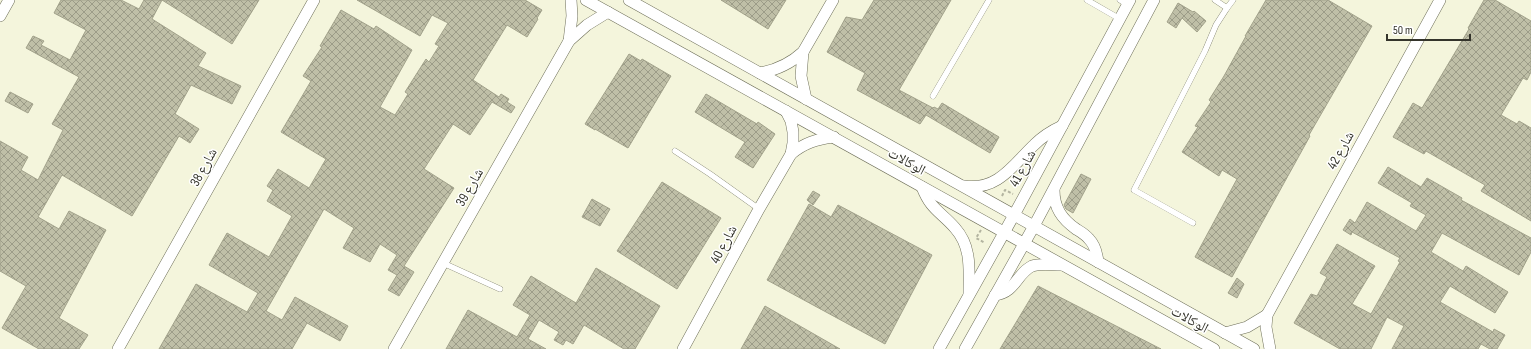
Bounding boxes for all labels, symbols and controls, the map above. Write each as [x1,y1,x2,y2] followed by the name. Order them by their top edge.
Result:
[1387,16,1470,42] scale bar
[1393,23,1413,38] text: 50 m
[1323,128,1359,173] street label: شارع 42
[885,144,928,179] street label: الوكالات
[186,145,222,190] street label: شارع 38
[1005,147,1040,190] street label: شارع 41
[452,165,488,210] street label: شارع 39
[706,222,741,267] street label: شارع 40
[1168,302,1211,337] street label: الوكالات

